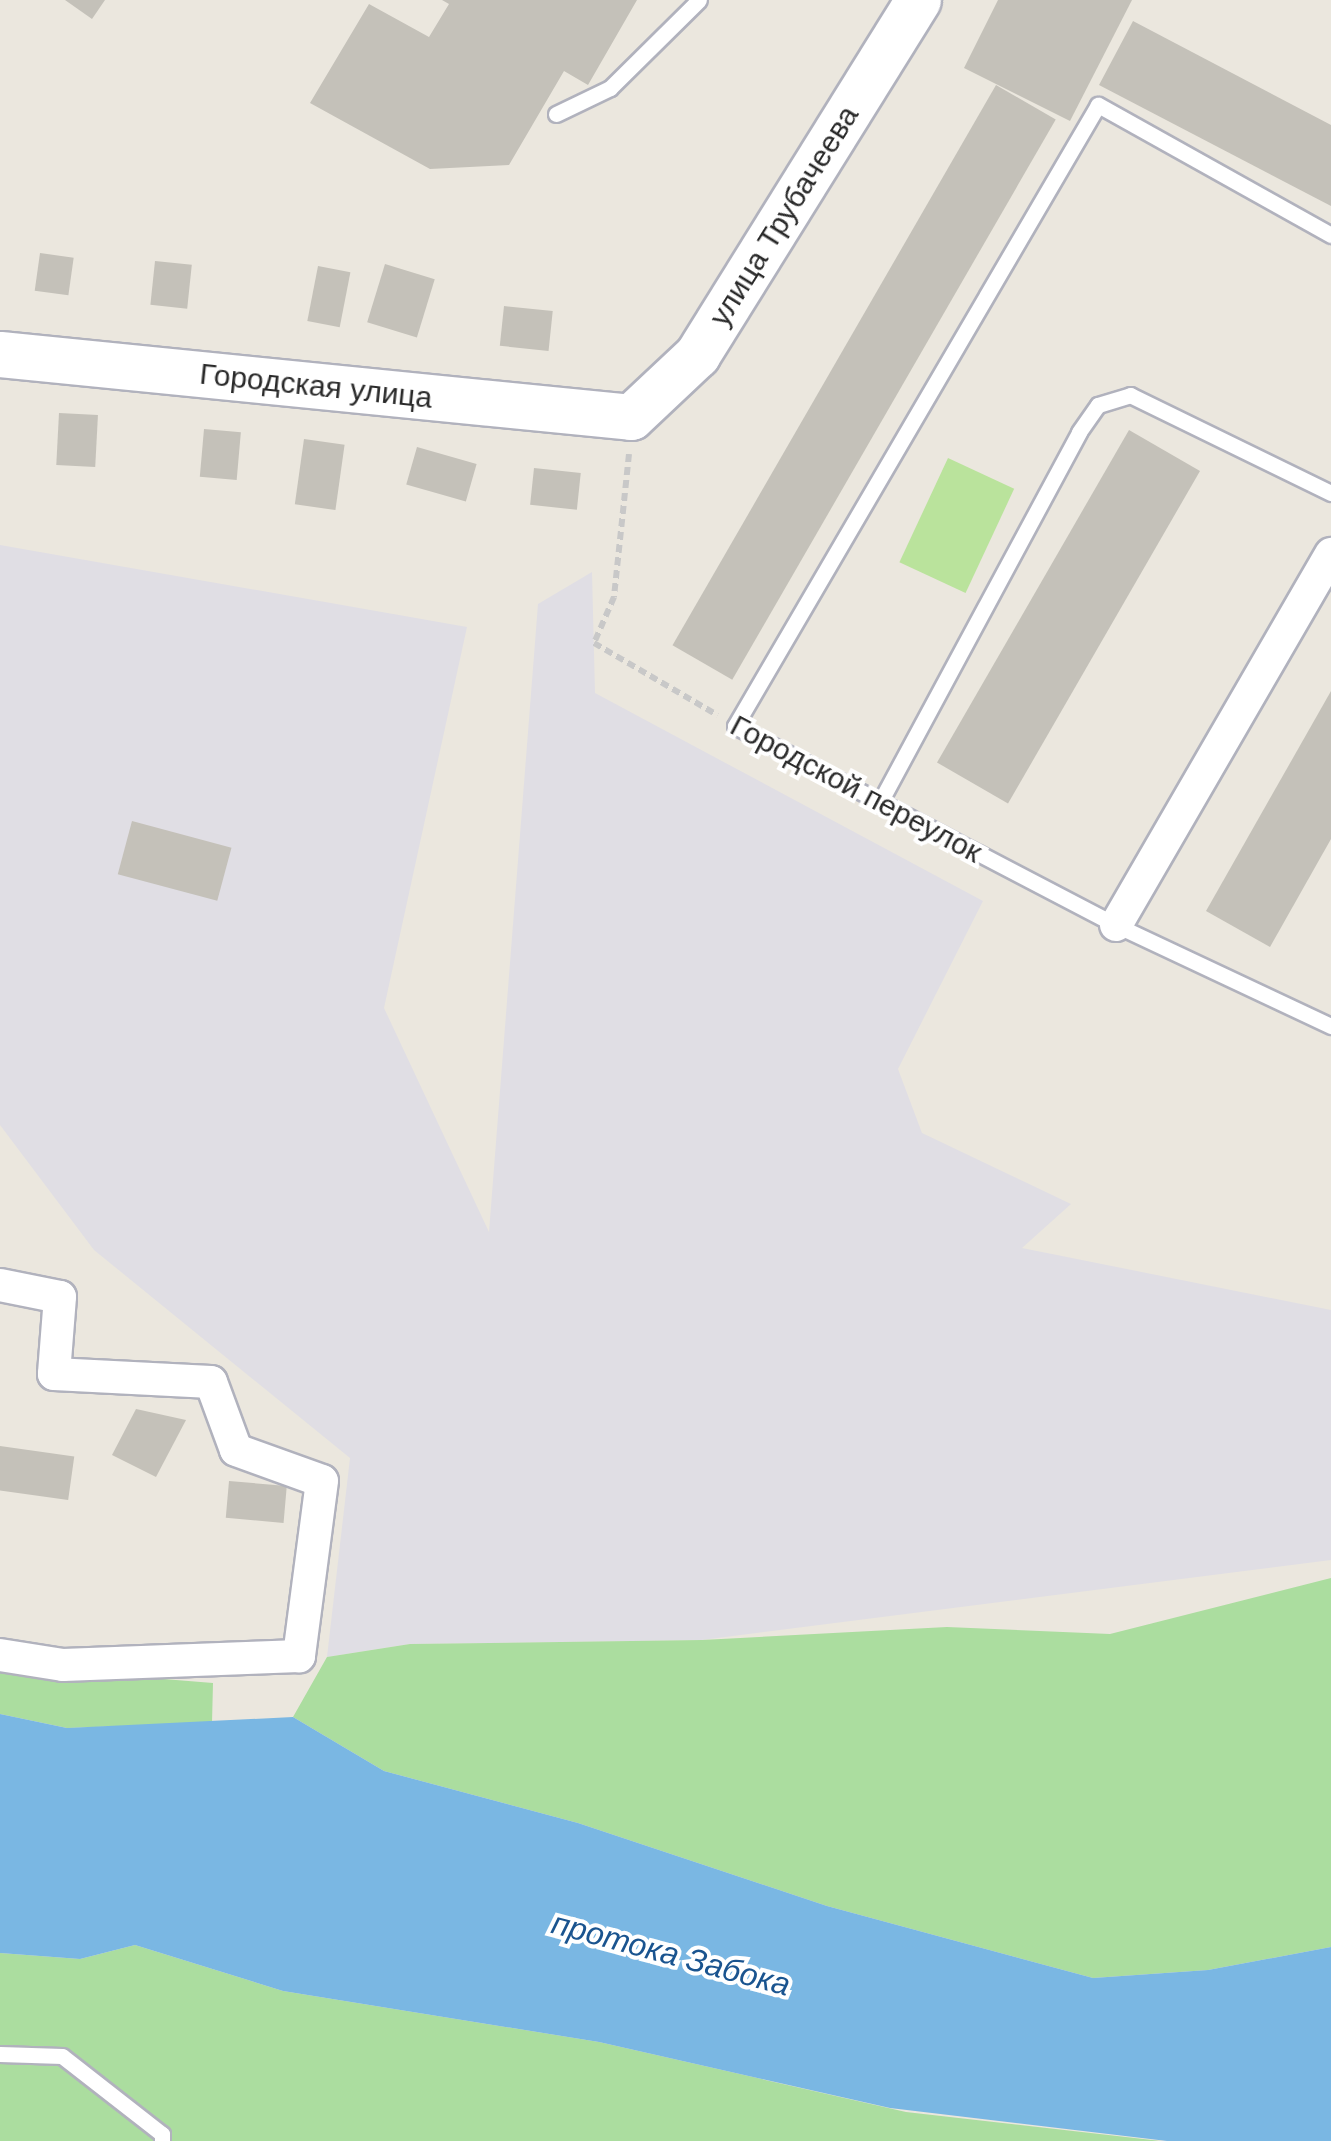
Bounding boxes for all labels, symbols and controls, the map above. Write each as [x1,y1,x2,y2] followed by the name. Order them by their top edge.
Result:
[702,99,866,333] street label: улица Трубачеева
[198,356,434,416] street label: Городская улица
[724,708,988,870] street label: Городской переулок
[548,1904,794,2004] water label: протока Забока

